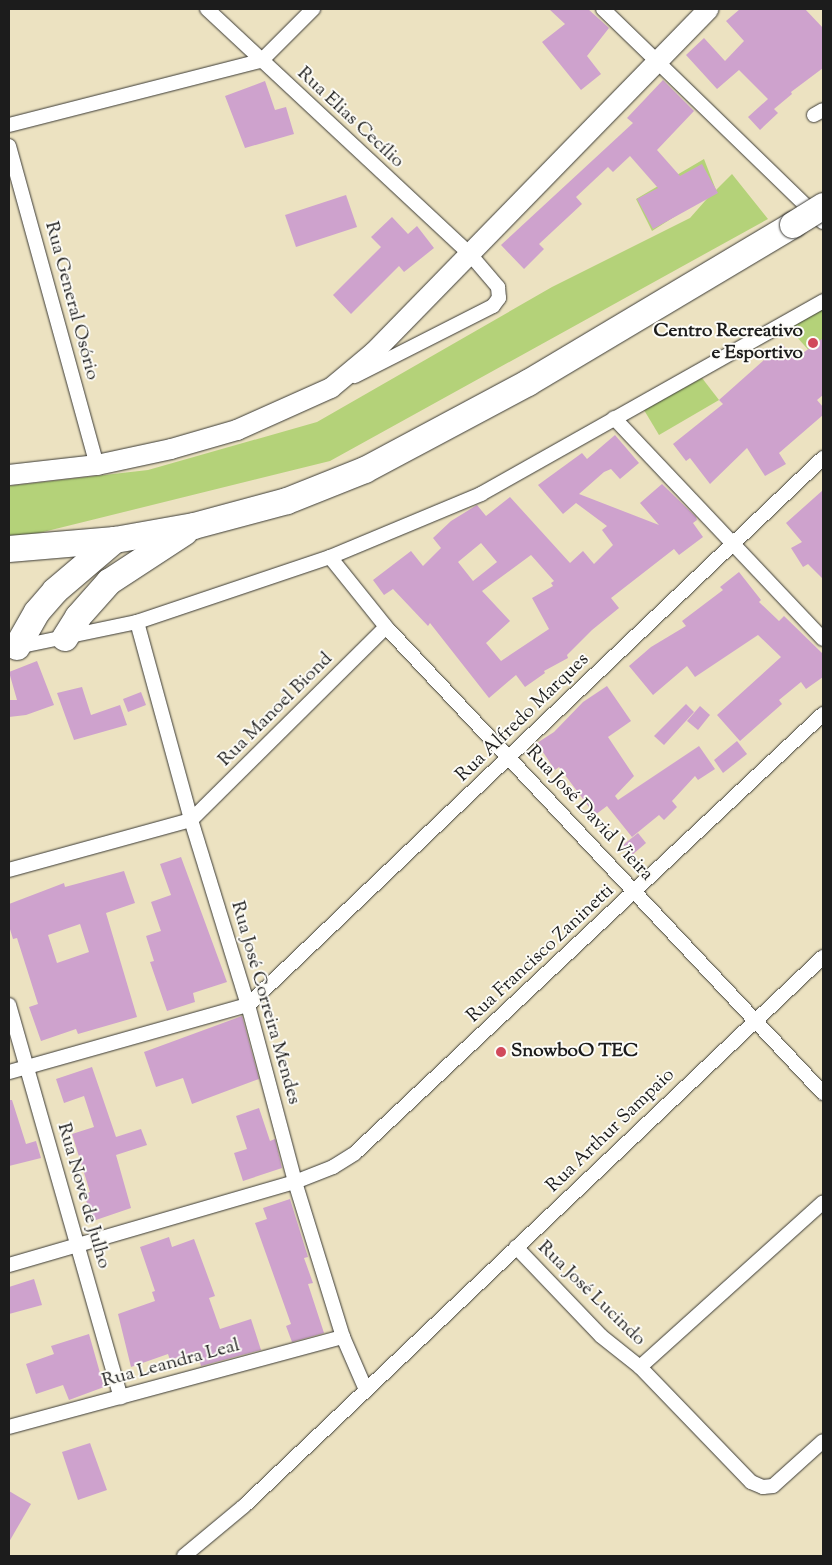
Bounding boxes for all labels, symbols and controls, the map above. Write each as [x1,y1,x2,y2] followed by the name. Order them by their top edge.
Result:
[292,63,408,173] street label: Rua Elias Cecílio
[39,219,103,383] street label: Rua General Osório
[654,321,803,365] place label: Centro Recreativo e Esportivo
[807,337,819,349] marker: Centro Recreativo e Esportivo
[214,648,338,772] street label: Rua Manoel Biond
[452,649,594,787] street label: Rua Alfredo Marques
[521,742,657,886] street label: Rua José David Vieira
[463,880,619,1028] street label: Rua Francisco Zaninetti
[225,899,305,1107] street label: Rua José Correira Mendes
[511,1041,638,1063] place label: SnowboO TEC
[495,1046,507,1058] marker: SnowboO TEC
[542,1064,680,1198] street label: Rua Arthur Sampaio
[51,1121,115,1271] street label: Rua Nove de Julho
[532,1237,650,1351] street label: Rua José Lucindo
[100,1335,242,1393] street label: Rua Leandra Leal

